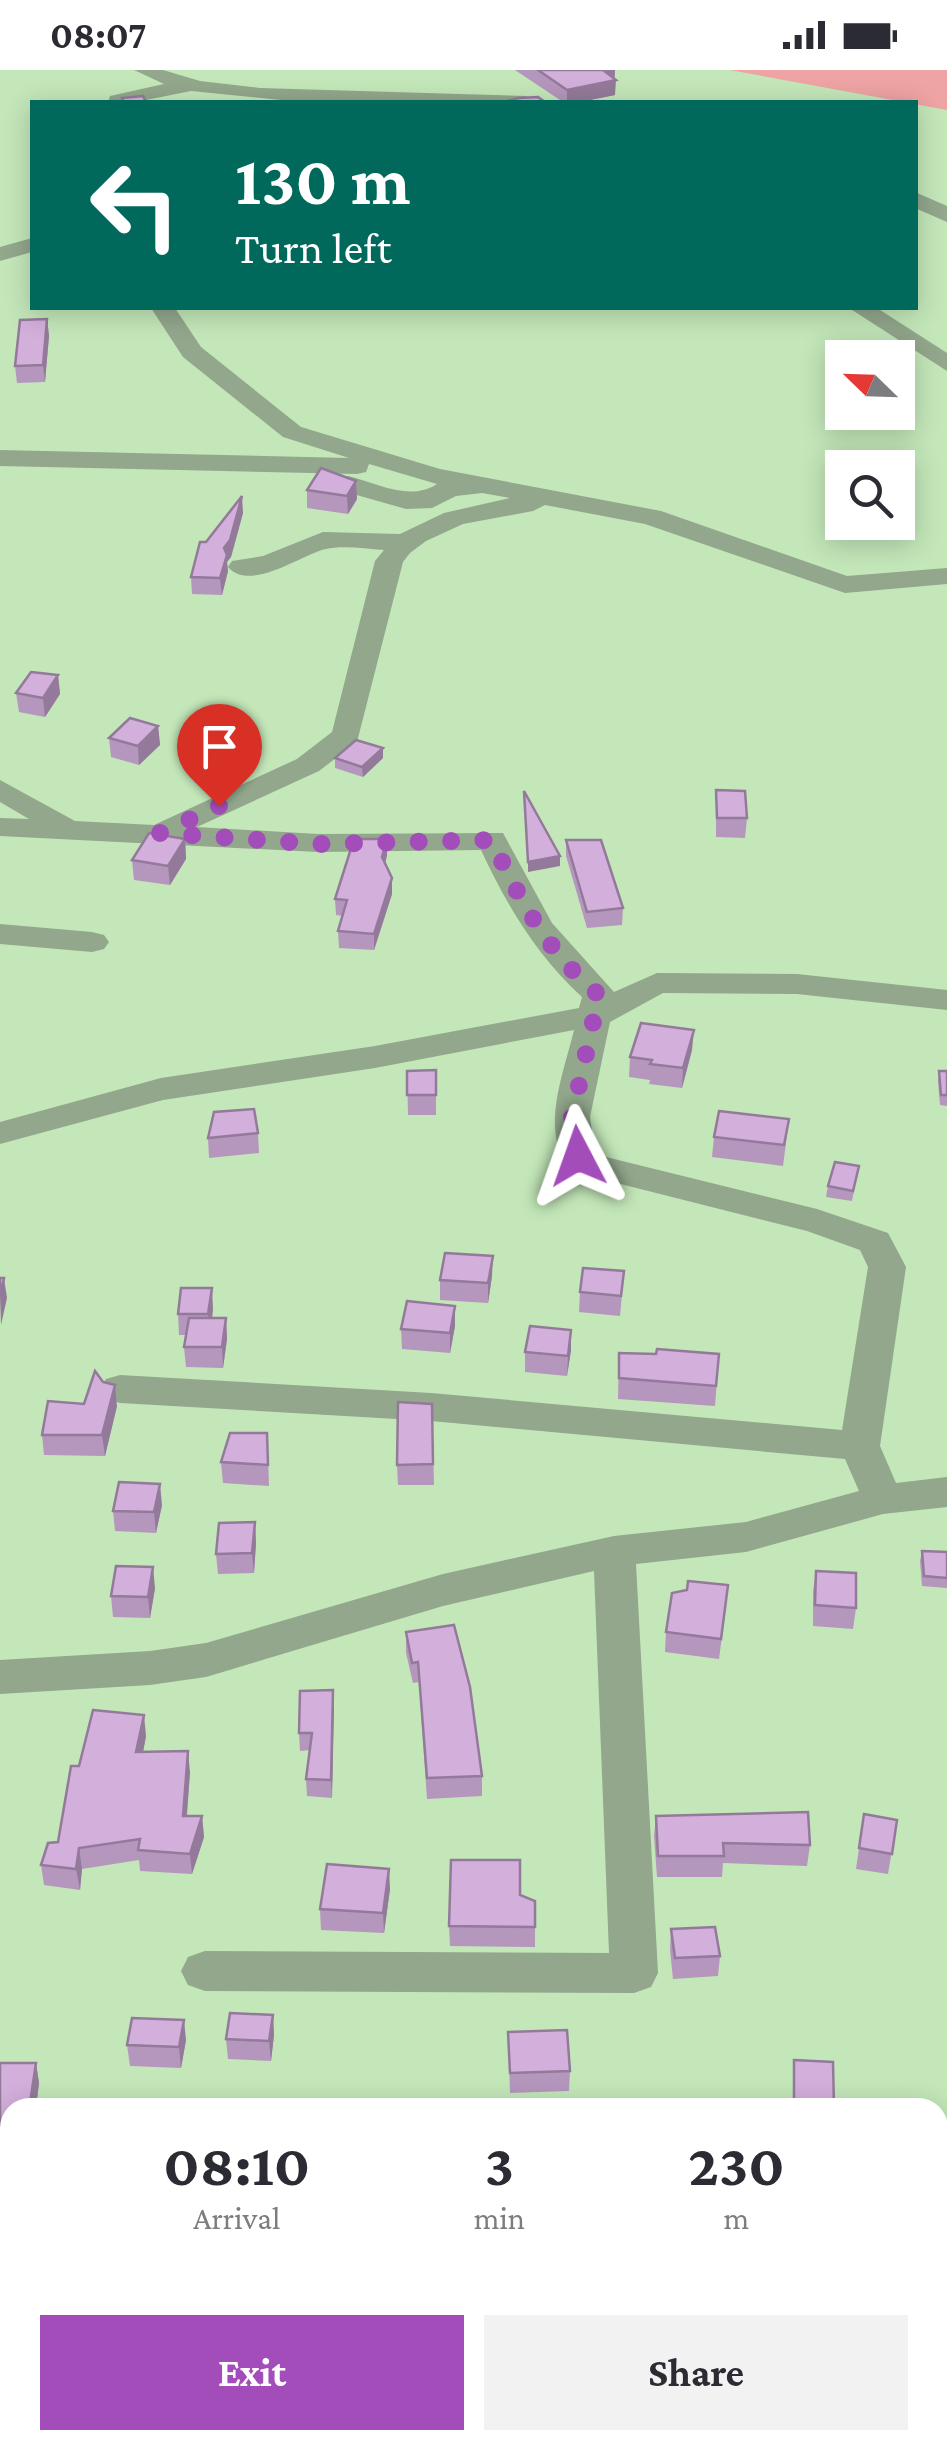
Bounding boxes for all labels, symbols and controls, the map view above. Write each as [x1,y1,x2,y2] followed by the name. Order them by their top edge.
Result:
[50,14,146,56] text: 08:07
[70,140,200,270] icon: left
[235,141,411,219] text: 130 m
[235,223,392,273] text: Turn left
[825,340,915,430] north arrow
[825,340,915,540] map controls
[825,450,915,540] button: search
[177,704,262,807] pin
[192,719,247,774] icon: arrive
[526,1104,630,1208] position arrow
[163,2131,310,2198] text: 08:10
[485,2131,514,2198] text: 3
[688,2131,785,2198] text: 230
[193,2200,280,2236] text: Arrival
[474,2200,525,2236] text: min
[724,2200,749,2236] text: m
[40,2315,464,2430] button: Exit
[484,2315,908,2430] button: Share

